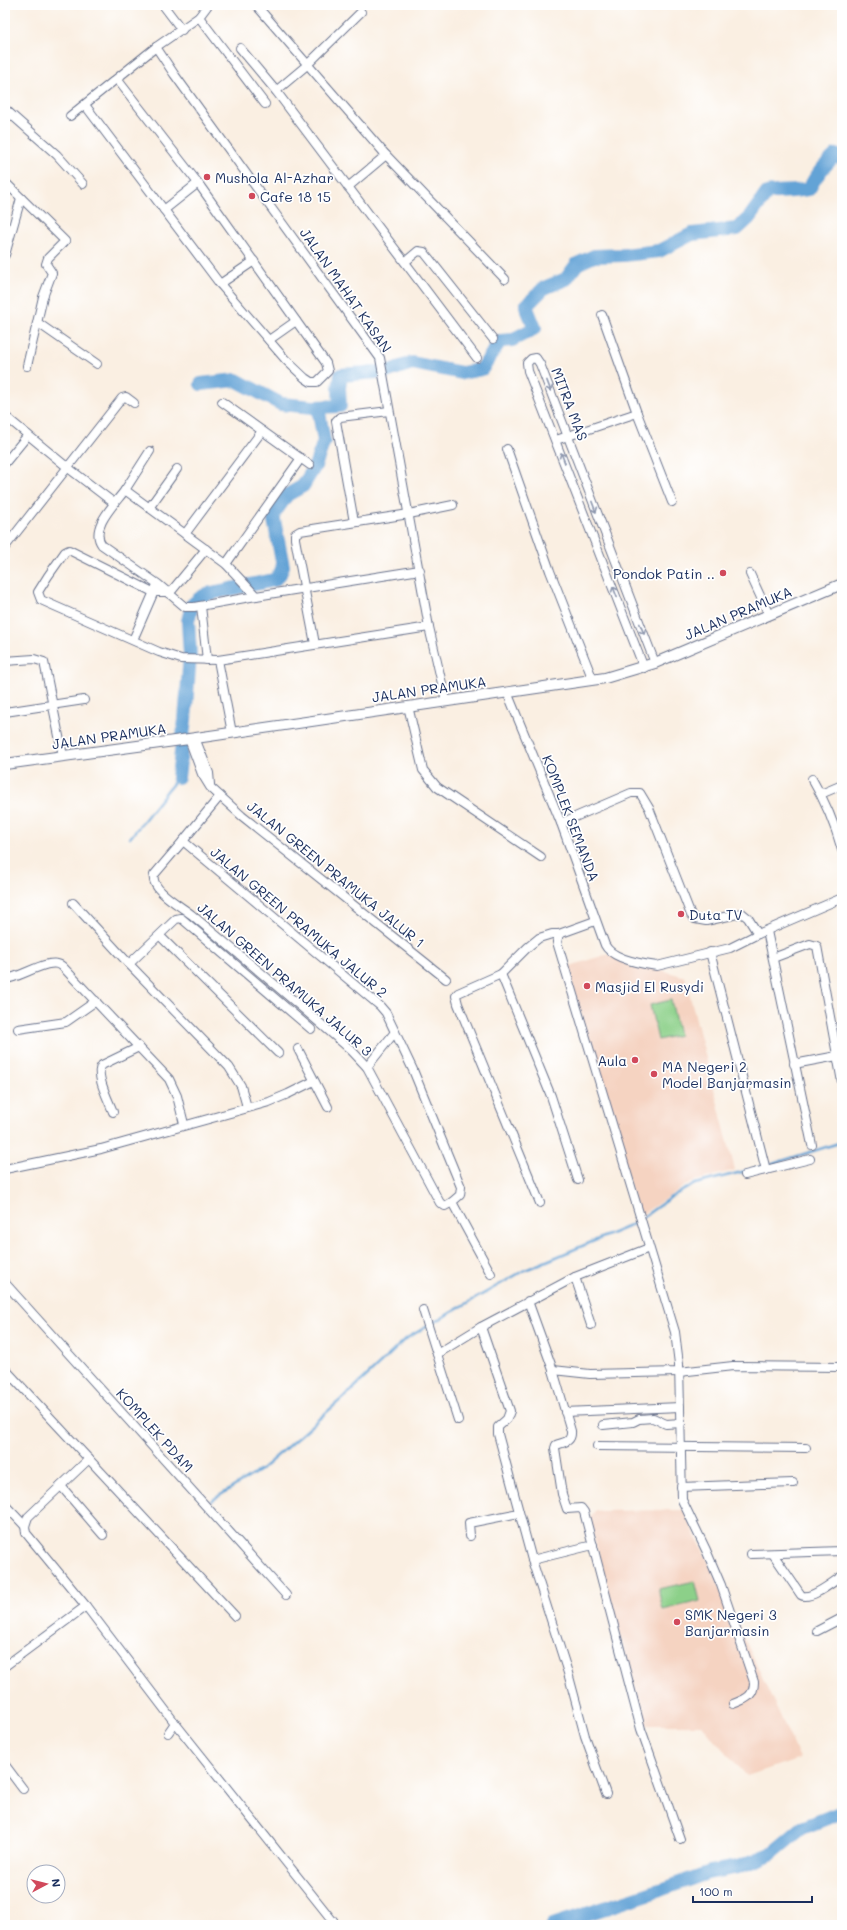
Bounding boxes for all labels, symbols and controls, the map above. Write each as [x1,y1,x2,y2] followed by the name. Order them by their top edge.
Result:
[215,168,334,187] place label: Mushola Al-Azhar
[202,172,212,182] marker: Mushola Al-Azhar
[260,187,331,206] place label: Cafe 18 15
[247,191,257,201] marker: Cafe 18 15
[296,224,396,356] street label: JALAN MAHAT KASAN
[547,365,593,443] street label: MITRA MAS
[545,379,553,391] one-way arrow
[558,452,566,464] one-way arrow
[591,501,599,513] one-way arrow
[613,564,715,583] place label: Pondok Patin ..
[718,568,728,578] marker: Pondok Patin ..
[681,582,795,644] street label: JALAN PRAMUKA
[610,587,618,599] one-way arrow
[638,622,646,634] one-way arrow
[371,672,487,706] street label: JALAN PRAMUKA
[51,719,167,753] street label: JALAN PRAMUKA
[538,752,604,884] street label: KOMPLEK SEMANDA
[243,796,429,952] street label: JALAN GREEN PRAMUKA JALUR 1
[207,842,391,1002] street label: JALAN GREEN PRAMUKA JALUR 2
[194,898,376,1060] street label: JALAN GREEN PRAMUKA JALUR 3
[689,905,742,924] place label: Duta TV
[676,909,686,919] marker: Duta TV
[595,977,704,996] place label: Masjid El Rusydi
[582,981,592,991] marker: Masjid El Rusydi
[597,1051,627,1070] place label: Aula
[630,1055,640,1065] marker: Aula
[662,1057,791,1092] place label: MA Negeri 2 Model Banjarmasin
[649,1069,659,1079] marker: MA Negeri 2 Model Banjarmasin
[112,1384,198,1476] street label: KOMPLEK PDAM
[685,1605,777,1640] place label: SMK Negeri 3 Banjarmasin
[672,1617,682,1627] marker: SMK Negeri 3 Banjarmasin
[26,1864,66,1904] north arrow
[48,1878,64,1888] text: N
[693,1878,812,1904] scale bar
[699,1883,733,1899] text: 100 m

